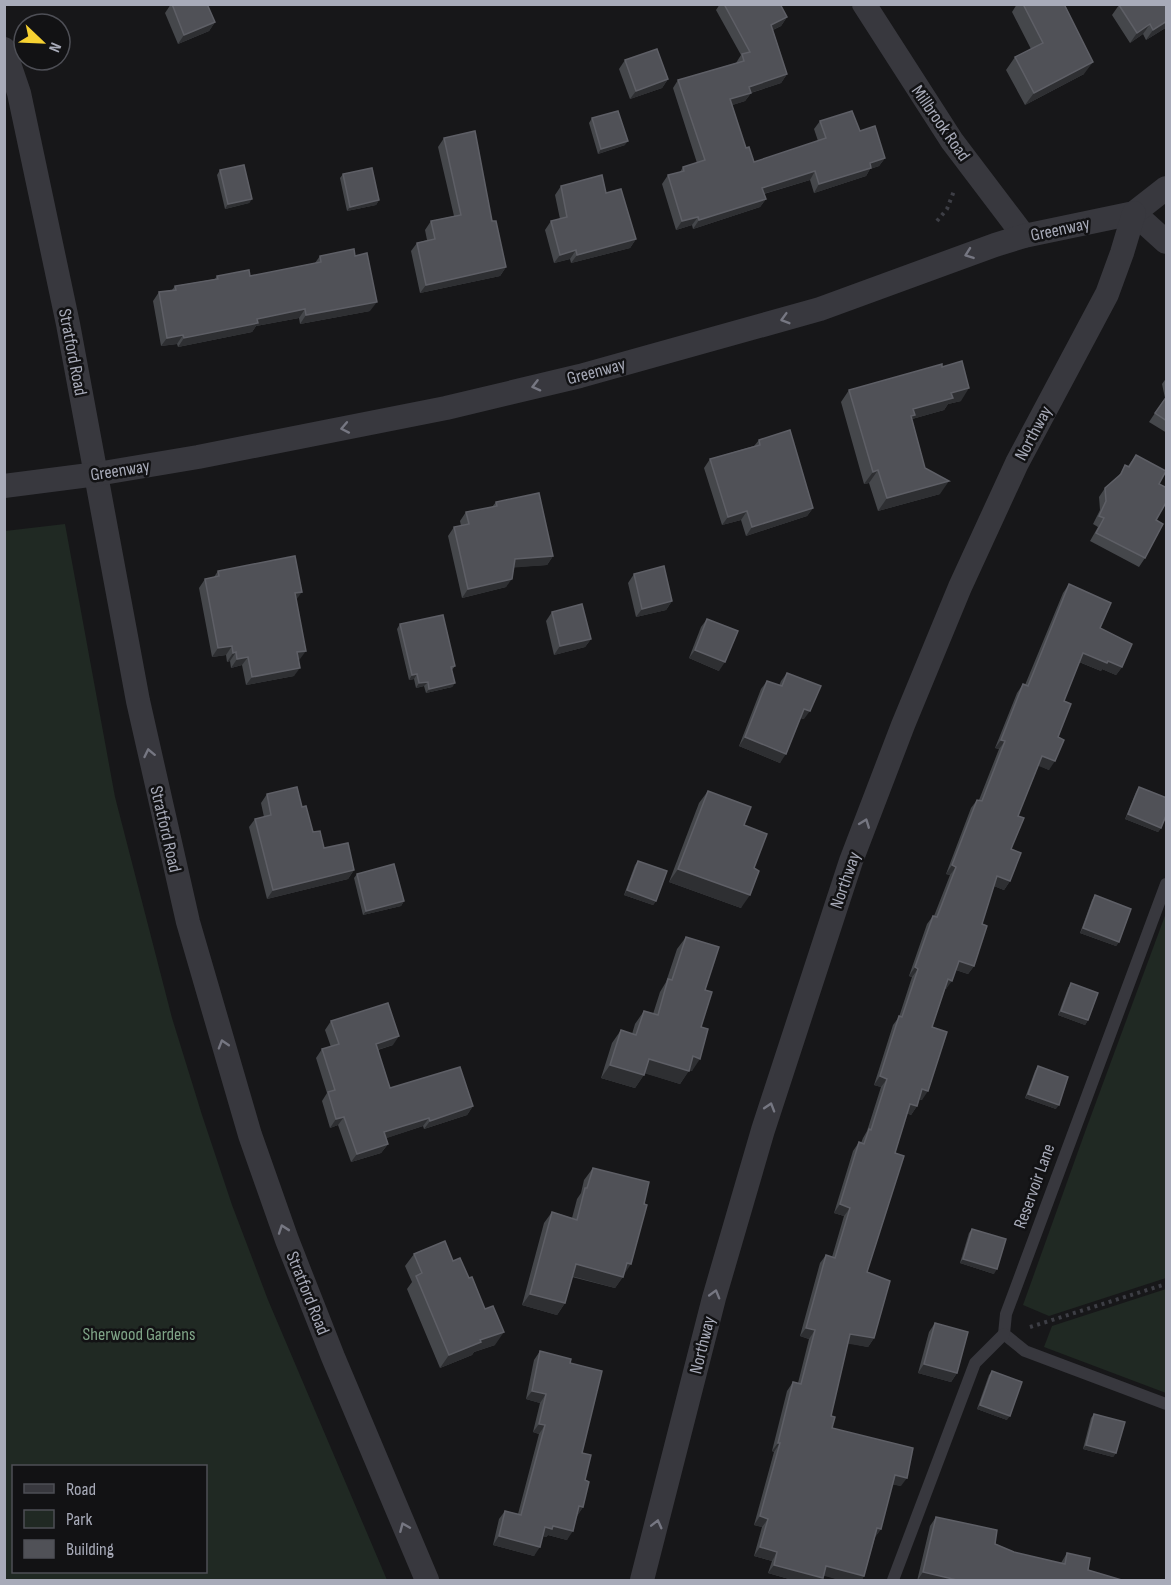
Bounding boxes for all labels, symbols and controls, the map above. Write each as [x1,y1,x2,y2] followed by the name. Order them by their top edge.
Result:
[12,12,72,72] north arrow
[44,40,65,55] text: N
[907,81,974,165] street label: Millbrook Road
[1029,213,1092,246] street label: Greenway
[964,247,974,260] one-way arrow
[54,307,91,397] street label: Stratford Road
[780,312,790,324] one-way arrow
[565,354,628,389] street label: Greenway
[531,379,541,392] one-way arrow
[1010,402,1057,464] street label: Northway
[340,421,350,434] one-way arrow
[89,455,151,486] street label: Greenway
[143,749,156,759] one-way arrow
[145,784,186,874] street label: Stratford Road
[858,818,871,828] one-way arrow
[826,849,865,911] street label: Northway
[218,1039,230,1050] one-way arrow
[763,1102,775,1113] one-way arrow
[1009,1141,1059,1231] street label: Reservoir Lane
[278,1224,291,1235] one-way arrow
[281,1248,334,1338] street label: Stratford Road
[708,1289,720,1300] one-way arrow
[685,1314,720,1376] street label: Northway
[82,1324,196,1345] park label: Sherwood Gardens
[12,1465,207,1573] legend
[66,1479,96,1500] text: Road
[66,1509,92,1530] text: Park
[649,1519,662,1529] one-way arrow
[399,1522,411,1533] one-way arrow
[66,1539,114,1560] text: Building

